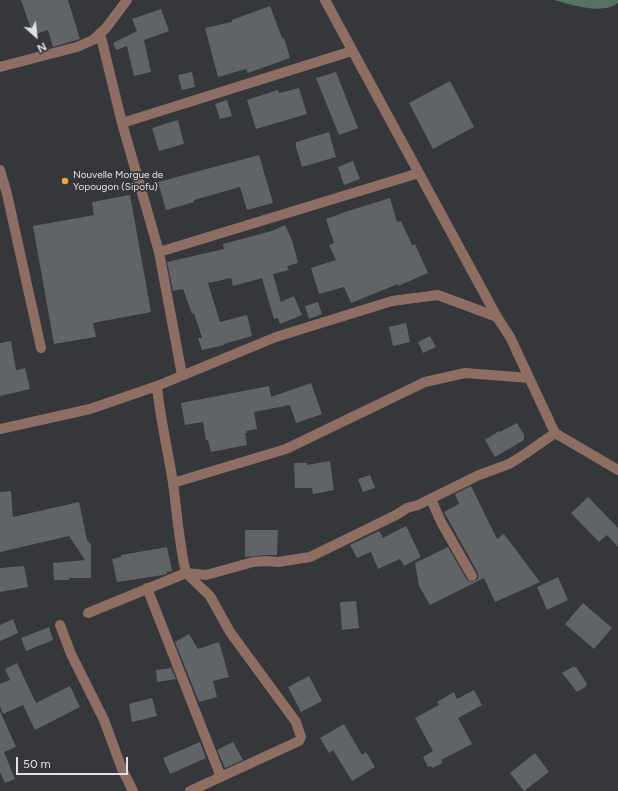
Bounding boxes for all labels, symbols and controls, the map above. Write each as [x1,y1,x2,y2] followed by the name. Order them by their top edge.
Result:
[16,16,56,56] north arrow
[35,39,48,55] text: N
[73,169,163,192] place label: Nouvelle Morgue de Yopougon (Sipofu)
[60,176,70,186] marker: Nouvelle Morgue de Yopougon (Sipofu)
[18,749,130,775] scale bar
[23,757,51,771] text: 50 m

